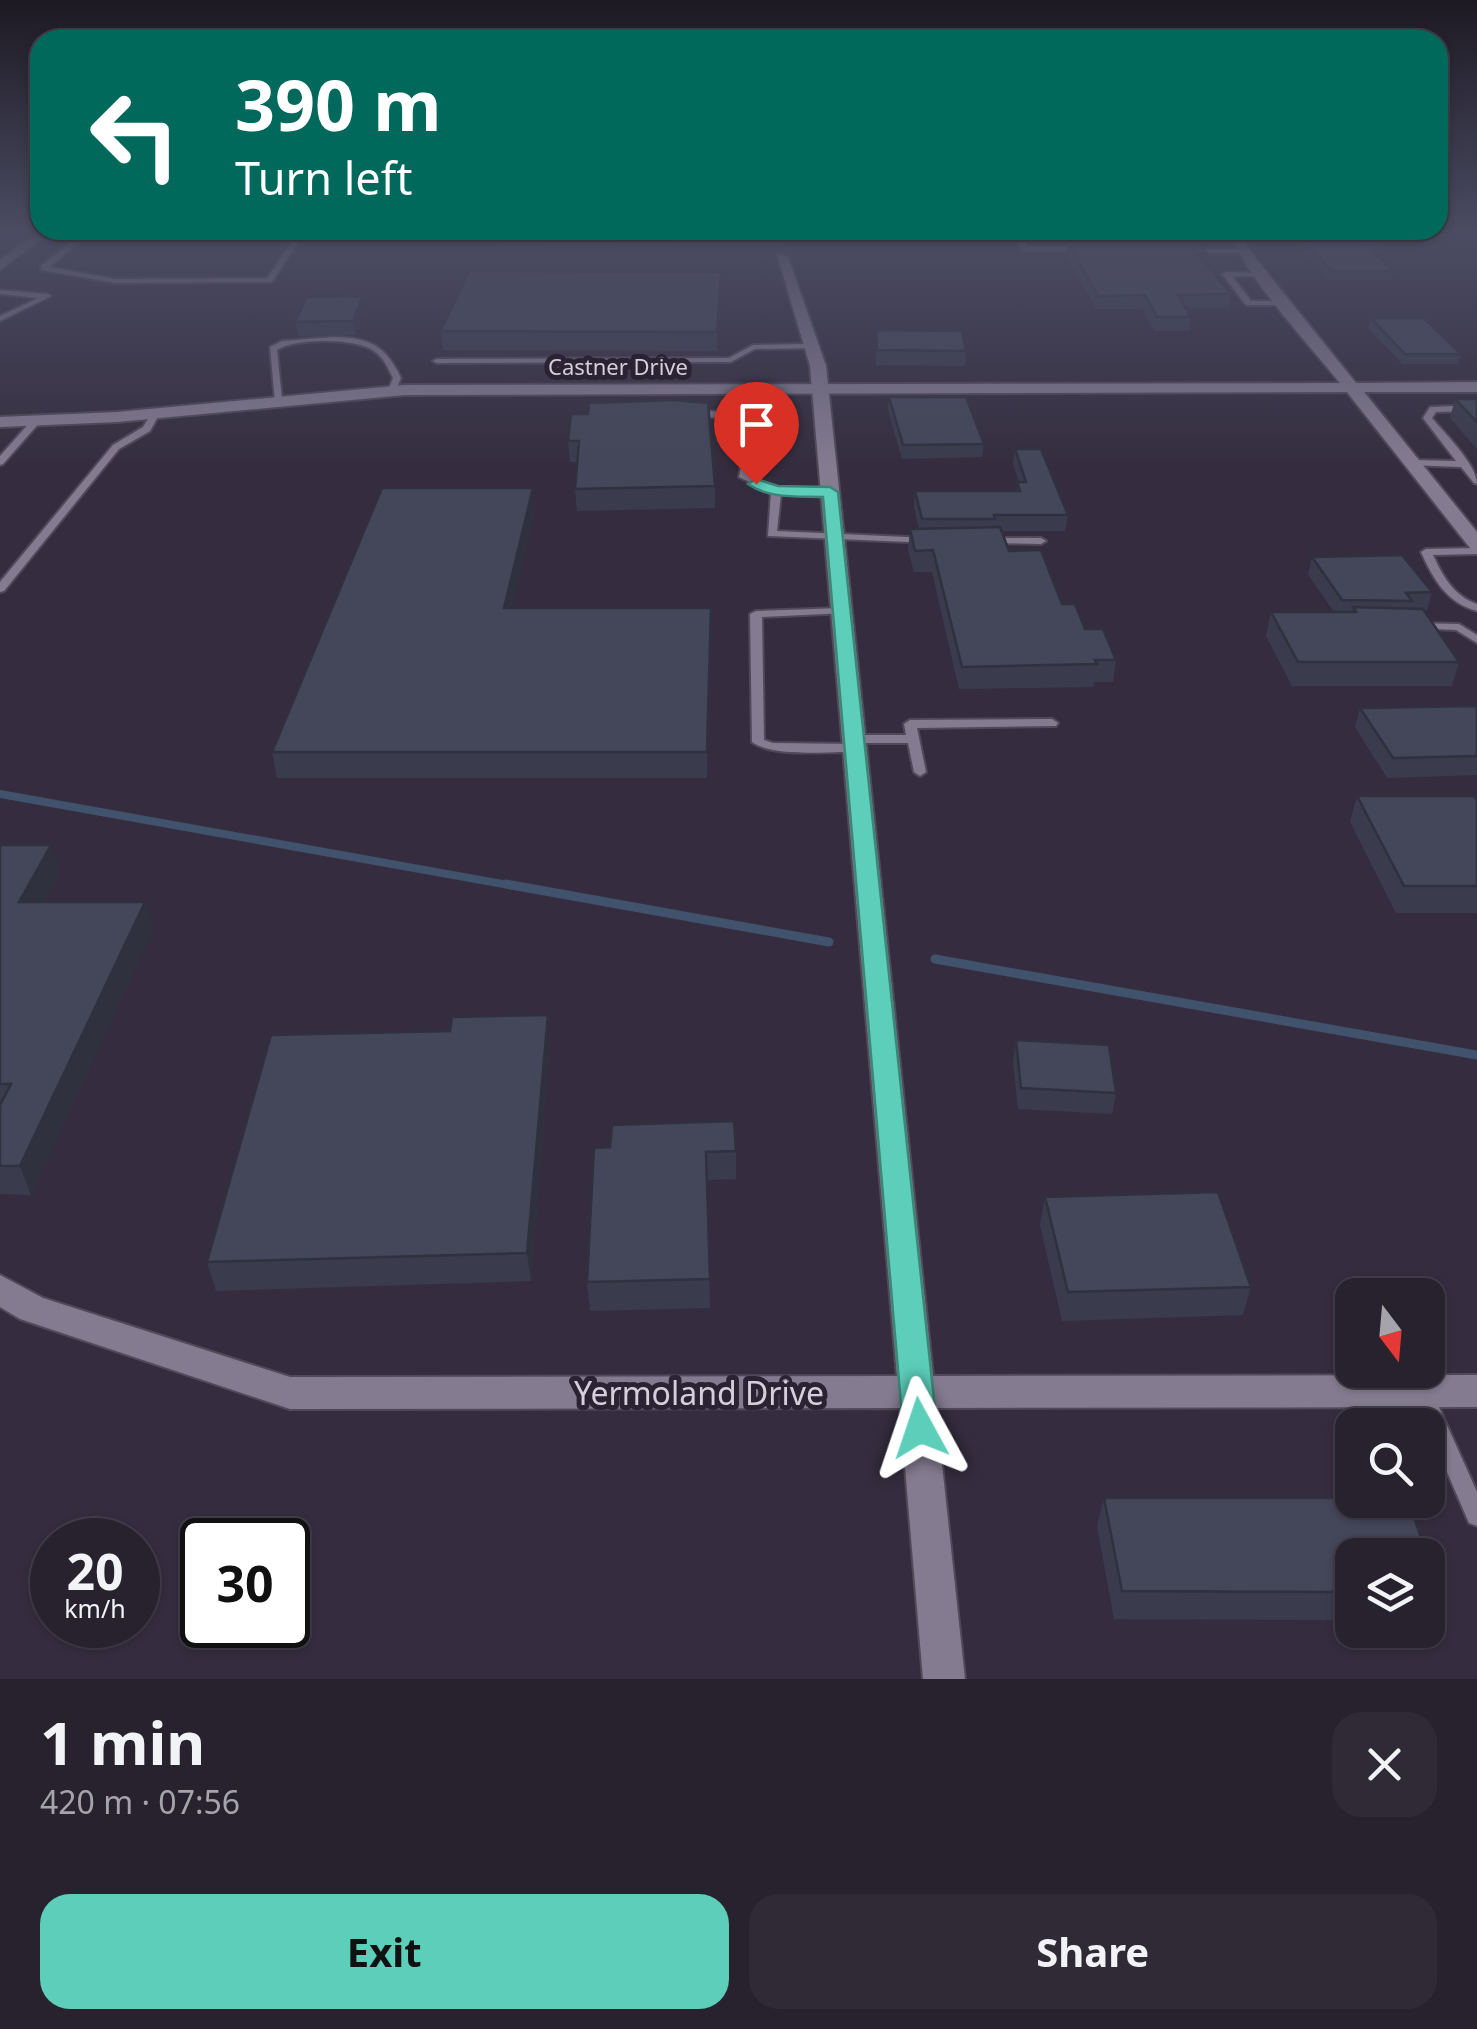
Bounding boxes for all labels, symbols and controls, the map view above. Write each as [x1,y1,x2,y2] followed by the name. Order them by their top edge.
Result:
[235,56,442,152] text: 390 m
[70,70,200,200] icon: left
[235,147,412,208] text: Turn left
[548,351,688,381] street label: Castner Drive
[714,382,799,485] pin
[729,397,784,452] icon: arrive
[1335,1278,1445,1388] north arrow
[1335,1278,1445,1648] map controls
[574,1371,824,1414] street label: Yermoland Drive
[868,1376,972,1480] position arrow
[1335,1408,1445,1518] button: search
[180,1518,310,1648] speed limit sign: 30
[66,1537,124,1605] text: 20
[1335,1538,1445,1648] button: layers
[64,1591,126,1625] text: km/h
[40,1701,205,1783] text: 1 min
[1332,1712,1437,1817] button: close
[40,1780,240,1823] text: 420 m · 07:56
[40,1894,729,2009] button: Exit
[749,1894,1437,2009] button: Share

